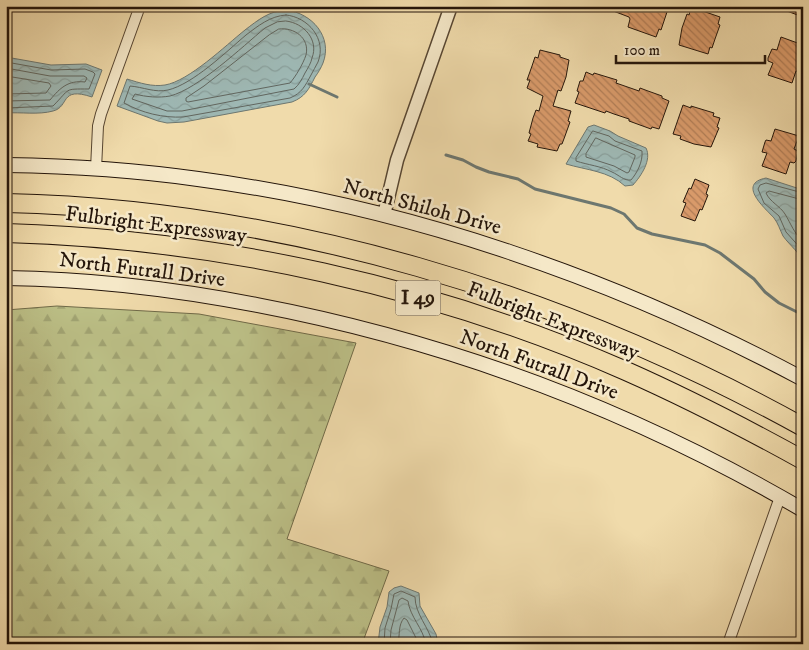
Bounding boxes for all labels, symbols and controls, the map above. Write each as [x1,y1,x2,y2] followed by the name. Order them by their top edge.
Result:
[616,32,765,64] scale bar
[624,41,660,60] text: 100 m
[340,173,504,241] street label: North Shiloh Drive
[64,201,249,249] street label: Fulbright Expressway
[58,247,227,293] street label: North Futrall Drive
[463,276,644,366] street label: Fulbright Expressway
[396,280,440,316] road number: I 49
[456,324,622,406] street label: North Futrall Drive

